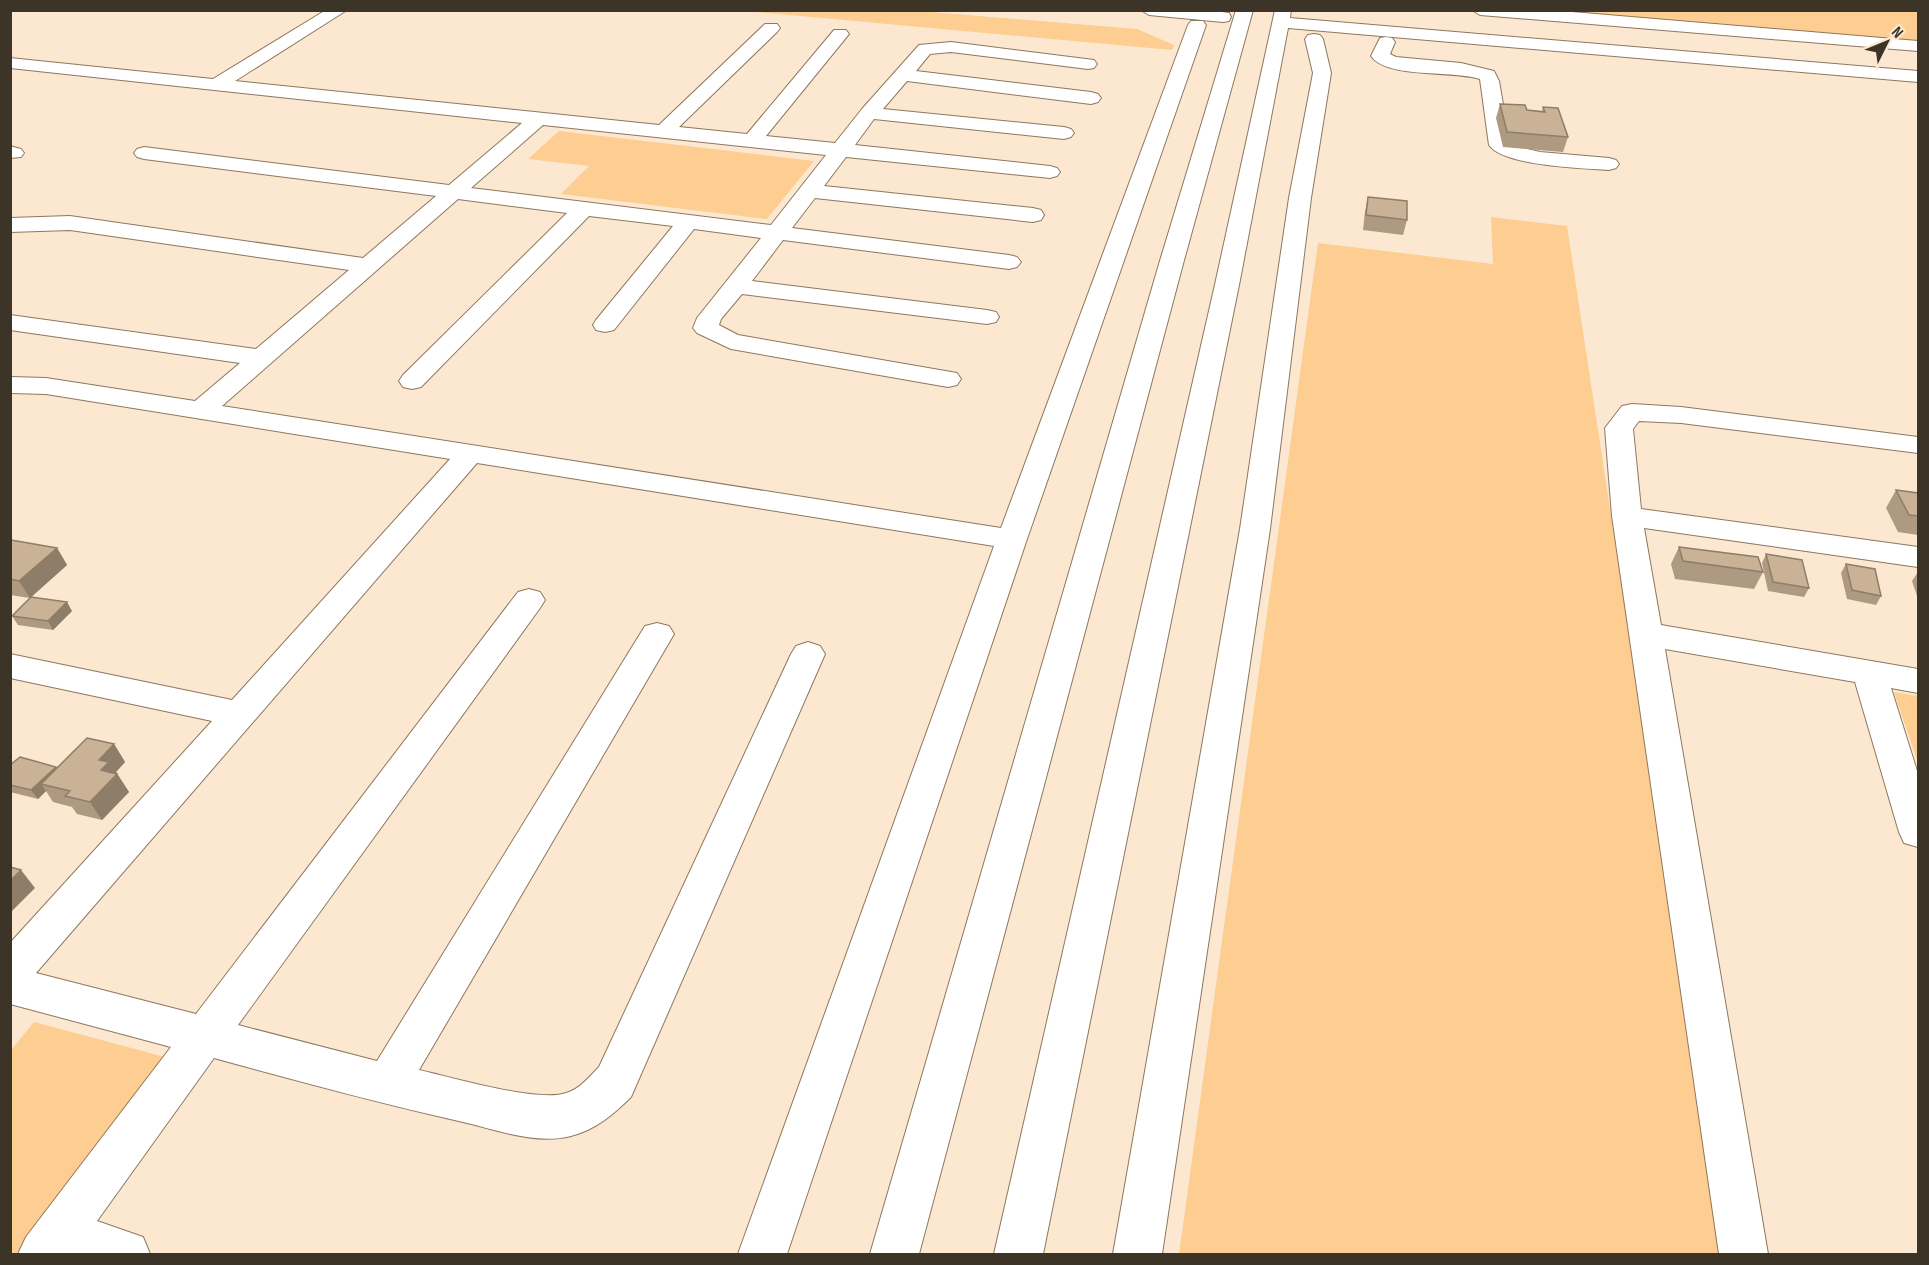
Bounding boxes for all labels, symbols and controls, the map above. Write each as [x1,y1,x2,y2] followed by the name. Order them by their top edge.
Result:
[1857,12,1917,72] north arrow
[1887,23,1907,42] text: N

